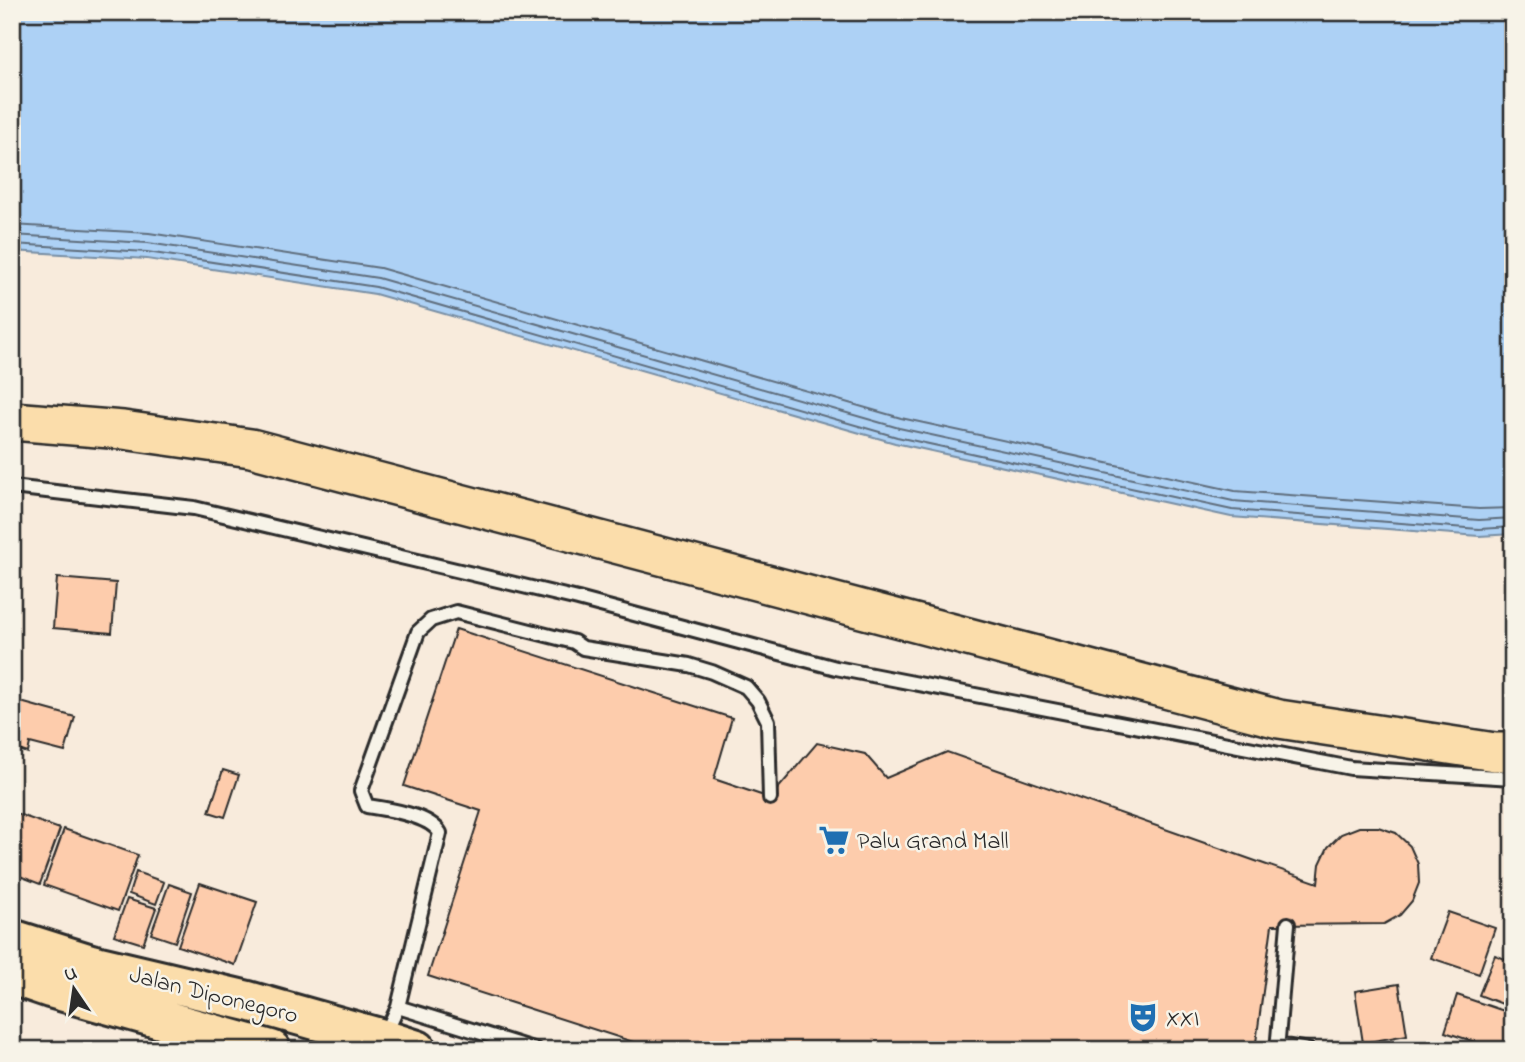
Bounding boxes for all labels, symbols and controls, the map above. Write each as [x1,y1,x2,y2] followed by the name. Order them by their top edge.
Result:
[817,823,851,857] supermarket icon: Palu Grand Mall
[857,825,1008,860] place label: Palu Grand Mall
[38,954,108,1024] north arrow
[125,959,301,1034] street label: Jalan Diponegoro
[62,960,80,989] text: U
[1126,1000,1160,1034] theatre icon: XXI
[1166,1002,1199,1037] place label: XXI

